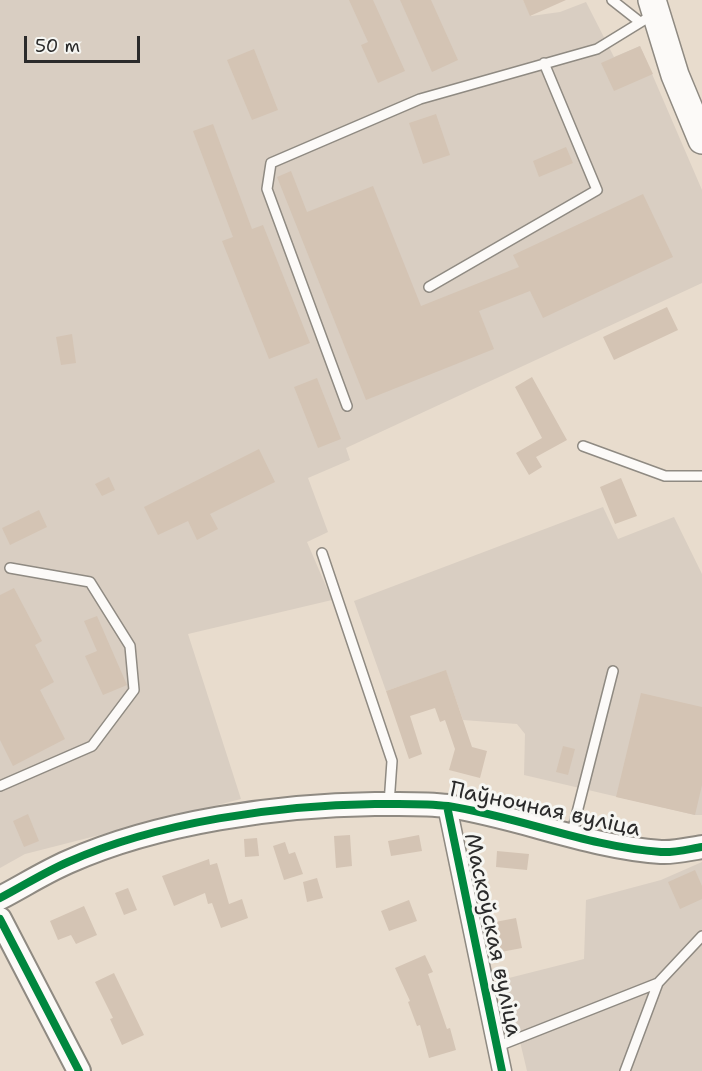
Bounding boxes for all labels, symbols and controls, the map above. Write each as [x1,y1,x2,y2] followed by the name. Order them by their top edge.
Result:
[27,24,142,62] scale bar
[35,34,80,58] text: 50 m
[447,777,643,843] street label: Паўночная вуліца
[458,831,526,1039] street label: Маскоўская вуліца

